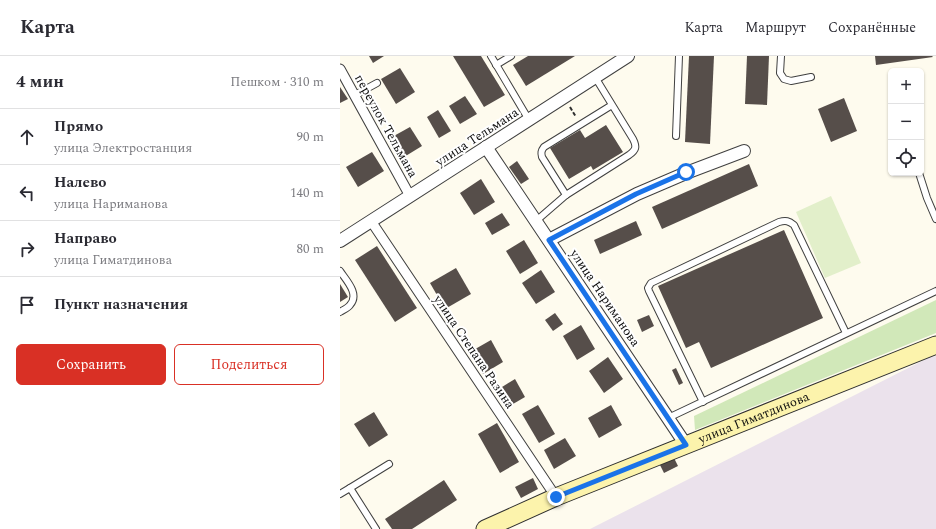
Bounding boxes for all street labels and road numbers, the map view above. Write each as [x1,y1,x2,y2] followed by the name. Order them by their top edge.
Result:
[349,71,423,182] street label: переулок Тельмана
[431,102,523,172] street label: улица Тельмана
[564,244,645,351] street label: улица Нариманова
[428,290,520,413] street label: улица Степана Разина
[694,386,813,449] street label: улица Гиматдинова

